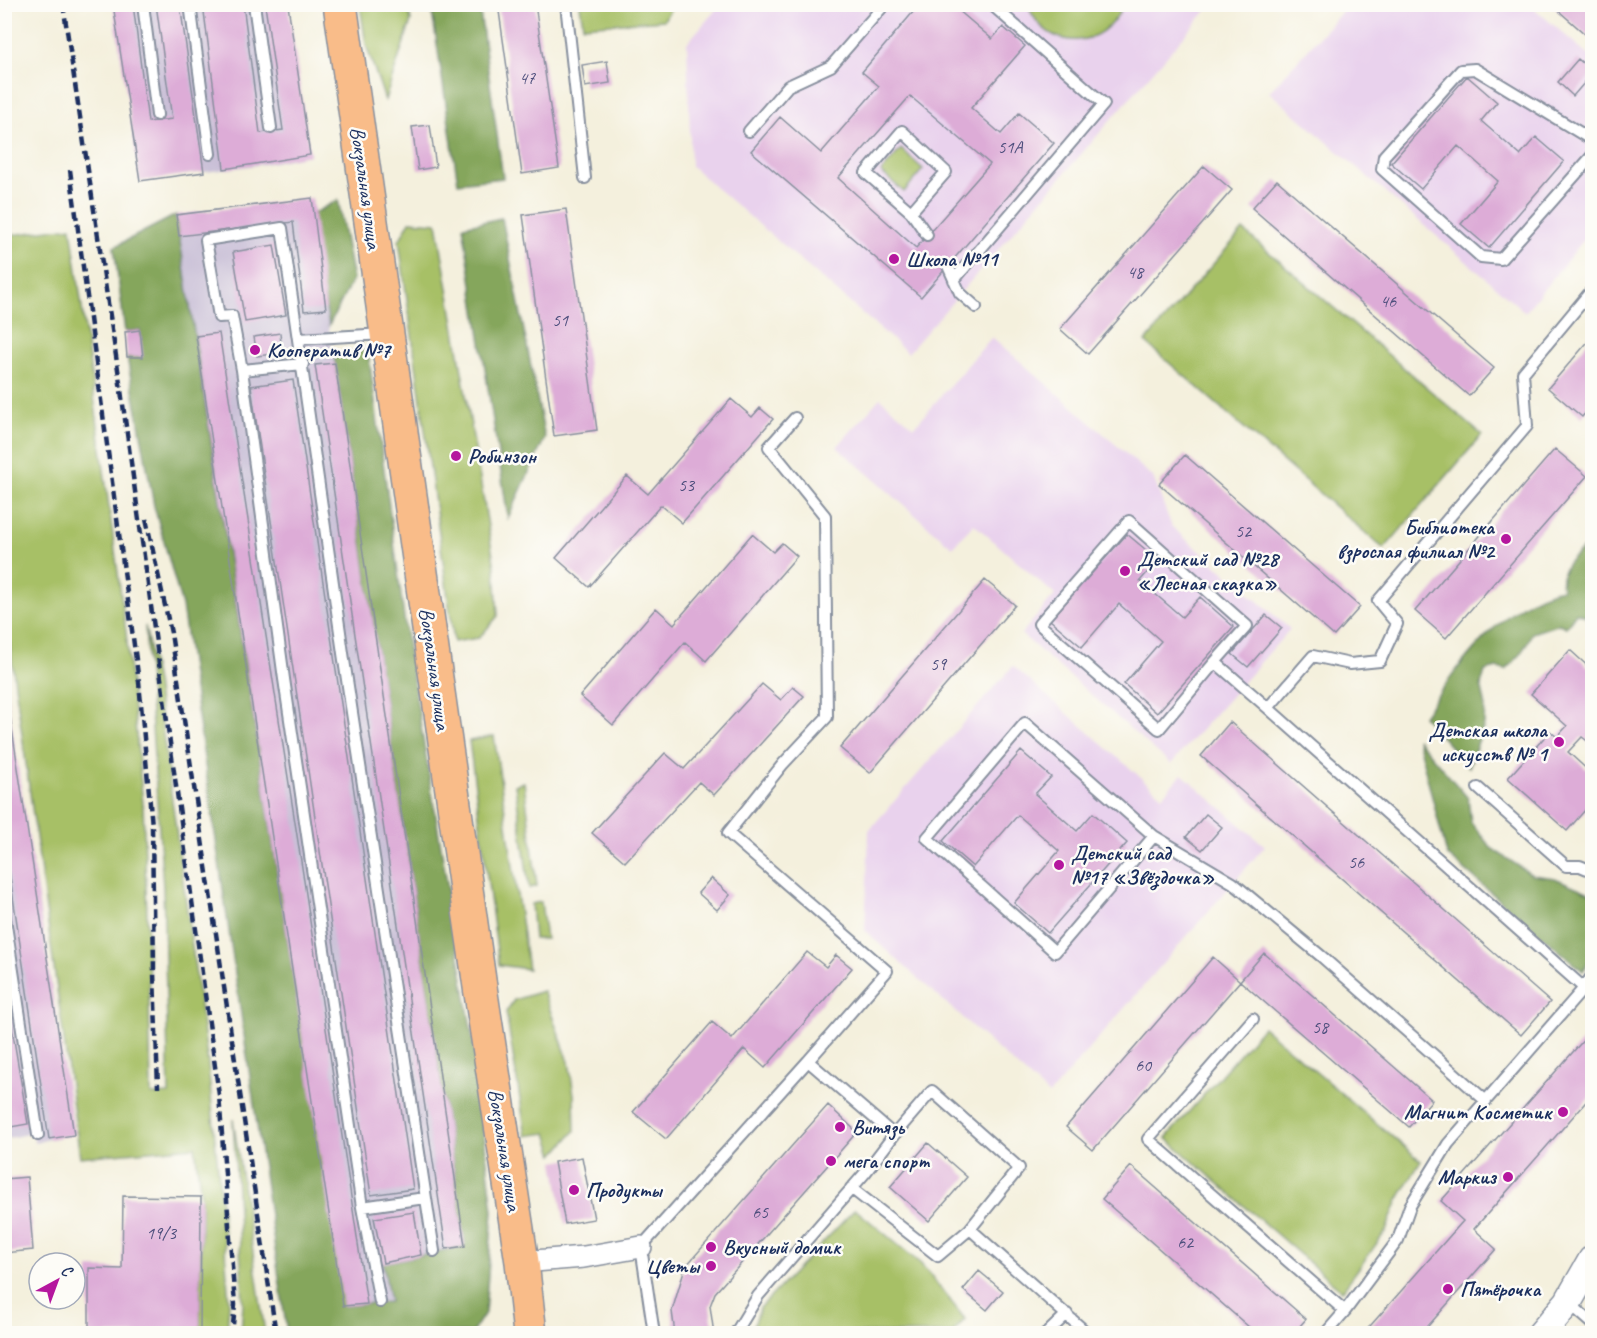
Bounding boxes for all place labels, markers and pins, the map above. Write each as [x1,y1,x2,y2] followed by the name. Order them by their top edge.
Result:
[906,246,1000,272] place label: Школа №11
[887,252,901,266] marker: Школа №11
[267,337,393,363] place label: Кооператив №7
[248,343,262,357] marker: Кооператив №7
[468,443,538,469] place label: Робинзон
[449,449,463,463] marker: Робинзон
[1337,514,1497,565] place label: Библиотека взрослая филиал №2
[1499,532,1513,546] marker: Библиотека взрослая филиал №2
[1137,546,1280,597] place label: Детский сад №28 «Лесная сказка»
[1118,564,1132,578] marker: Детский сад №28 «Лесная сказка»
[1429,717,1550,768] place label: Детская школа искусств № 1
[1552,735,1566,749] marker: Детская школа искусств № 1
[1071,840,1214,891] place label: Детский сад №17 «Звёздочка»
[1052,858,1066,872] marker: Детский сад №17 «Звёздочка»
[1404,1099,1554,1125] place label: Магнит Косметик
[1556,1105,1570,1119] marker: Магнит Косметик
[852,1114,906,1141] place label: Витязь
[833,1120,847,1134] marker: Витязь
[843,1148,931,1174] place label: мега спорт
[824,1154,838,1168] marker: мега спорт
[1438,1164,1498,1190] place label: Маркиз
[1501,1170,1515,1184] marker: Маркиз
[586,1177,664,1204] place label: Продукты
[567,1183,581,1197] marker: Продукты
[723,1234,842,1260] place label: Вкусный домик
[704,1240,718,1254] marker: Вкусный домик
[646,1253,701,1279] place label: Цветы
[704,1259,718,1273] marker: Цветы
[1460,1276,1542,1302] place label: Пятёрочка
[1441,1282,1455,1296] marker: Пятёрочка

